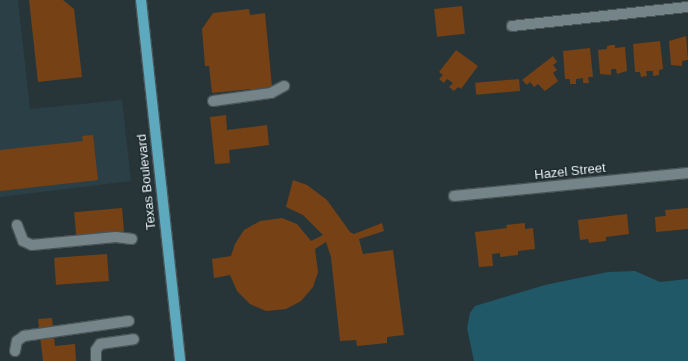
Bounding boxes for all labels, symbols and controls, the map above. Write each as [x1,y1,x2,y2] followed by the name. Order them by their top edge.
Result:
[134,133,160,231] street label: Texas Boulevard
[534,161,606,183] street label: Hazel Street

